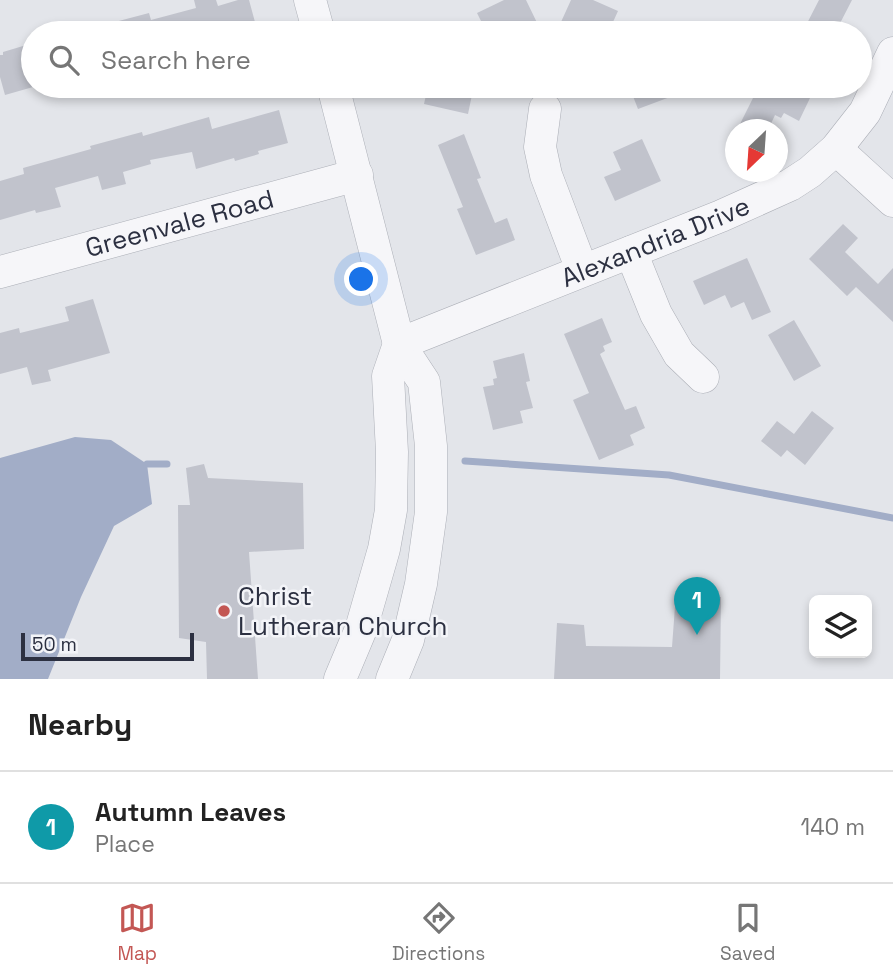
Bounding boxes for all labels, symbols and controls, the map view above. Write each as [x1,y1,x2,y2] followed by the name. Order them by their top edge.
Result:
[21,21,872,98] search box
[45,41,83,79] icon: search
[101,43,251,77] text: Search here
[725,119,788,182] north arrow
[82,181,277,265] street label: Greenvale Road
[556,188,755,295] street label: Alexandria Drive
[344,262,378,296] your location
[674,577,720,635] pin: 1
[238,579,447,643] place label: Christ Lutheran Church
[809,595,872,658] map controls
[809,595,872,658] button: layers
[216,603,232,619] marker: Christ Lutheran Church
[21,630,194,662] scale bar
[32,632,77,657] text: 50 m
[28,705,132,744] text: Nearby
[95,795,286,829] text: Autumn Leaves
[46,812,56,842] text: 1
[801,812,865,842] text: 140 m
[95,829,155,859] text: Place
[117,899,157,966] tab: Map
[392,899,485,966] tab: Directions
[720,899,776,966] tab: Saved

